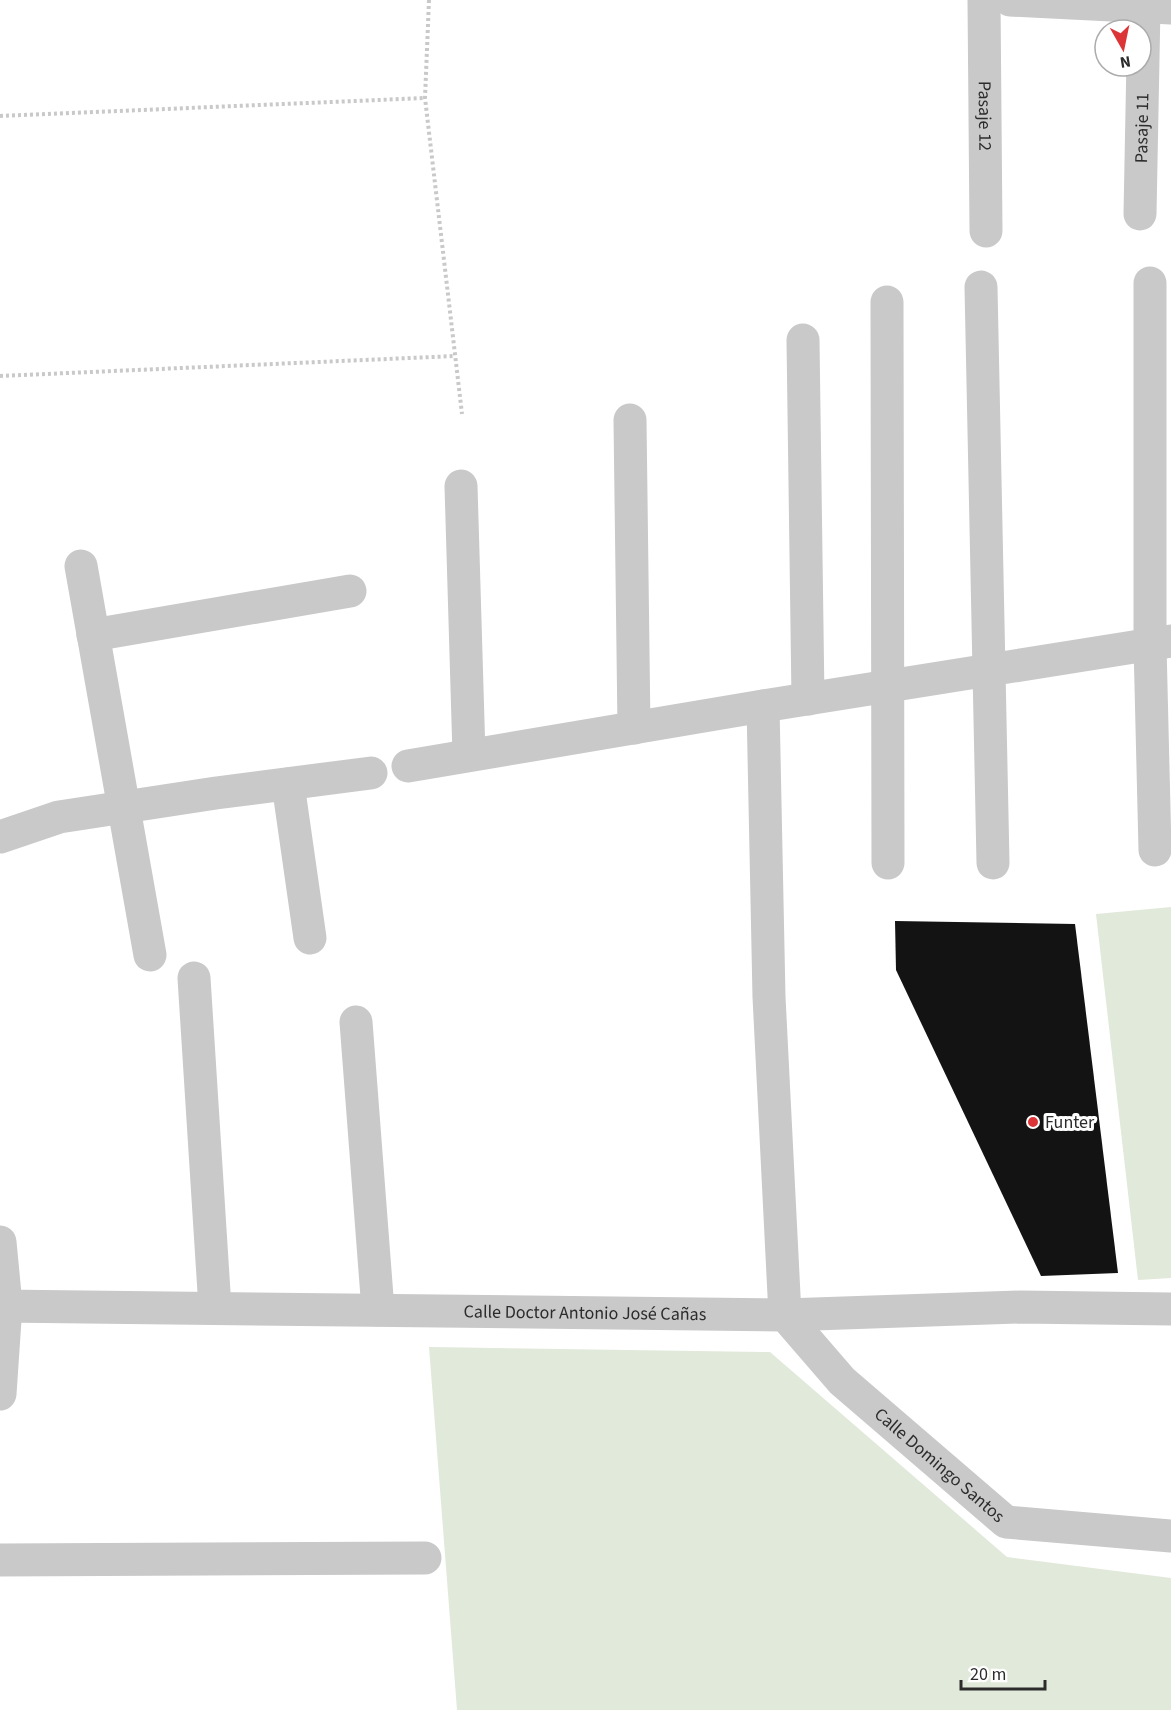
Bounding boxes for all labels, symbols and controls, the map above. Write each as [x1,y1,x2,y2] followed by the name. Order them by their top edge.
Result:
[1093,18,1153,78] north arrow
[1118,50,1132,74] text: N
[972,81,998,151] street label: Pasaje 12
[1128,93,1155,163] street label: Pasaje 11
[1045,1110,1095,1135] place label: Funter
[1026,1115,1040,1129] marker: Funter
[464,1299,706,1327] street label: Calle Doctor Antonio José Cañas
[869,1402,1010,1528] street label: Calle Domingo Santos
[961,1653,1045,1691] scale bar
[970,1662,1006,1687] text: 20 m

